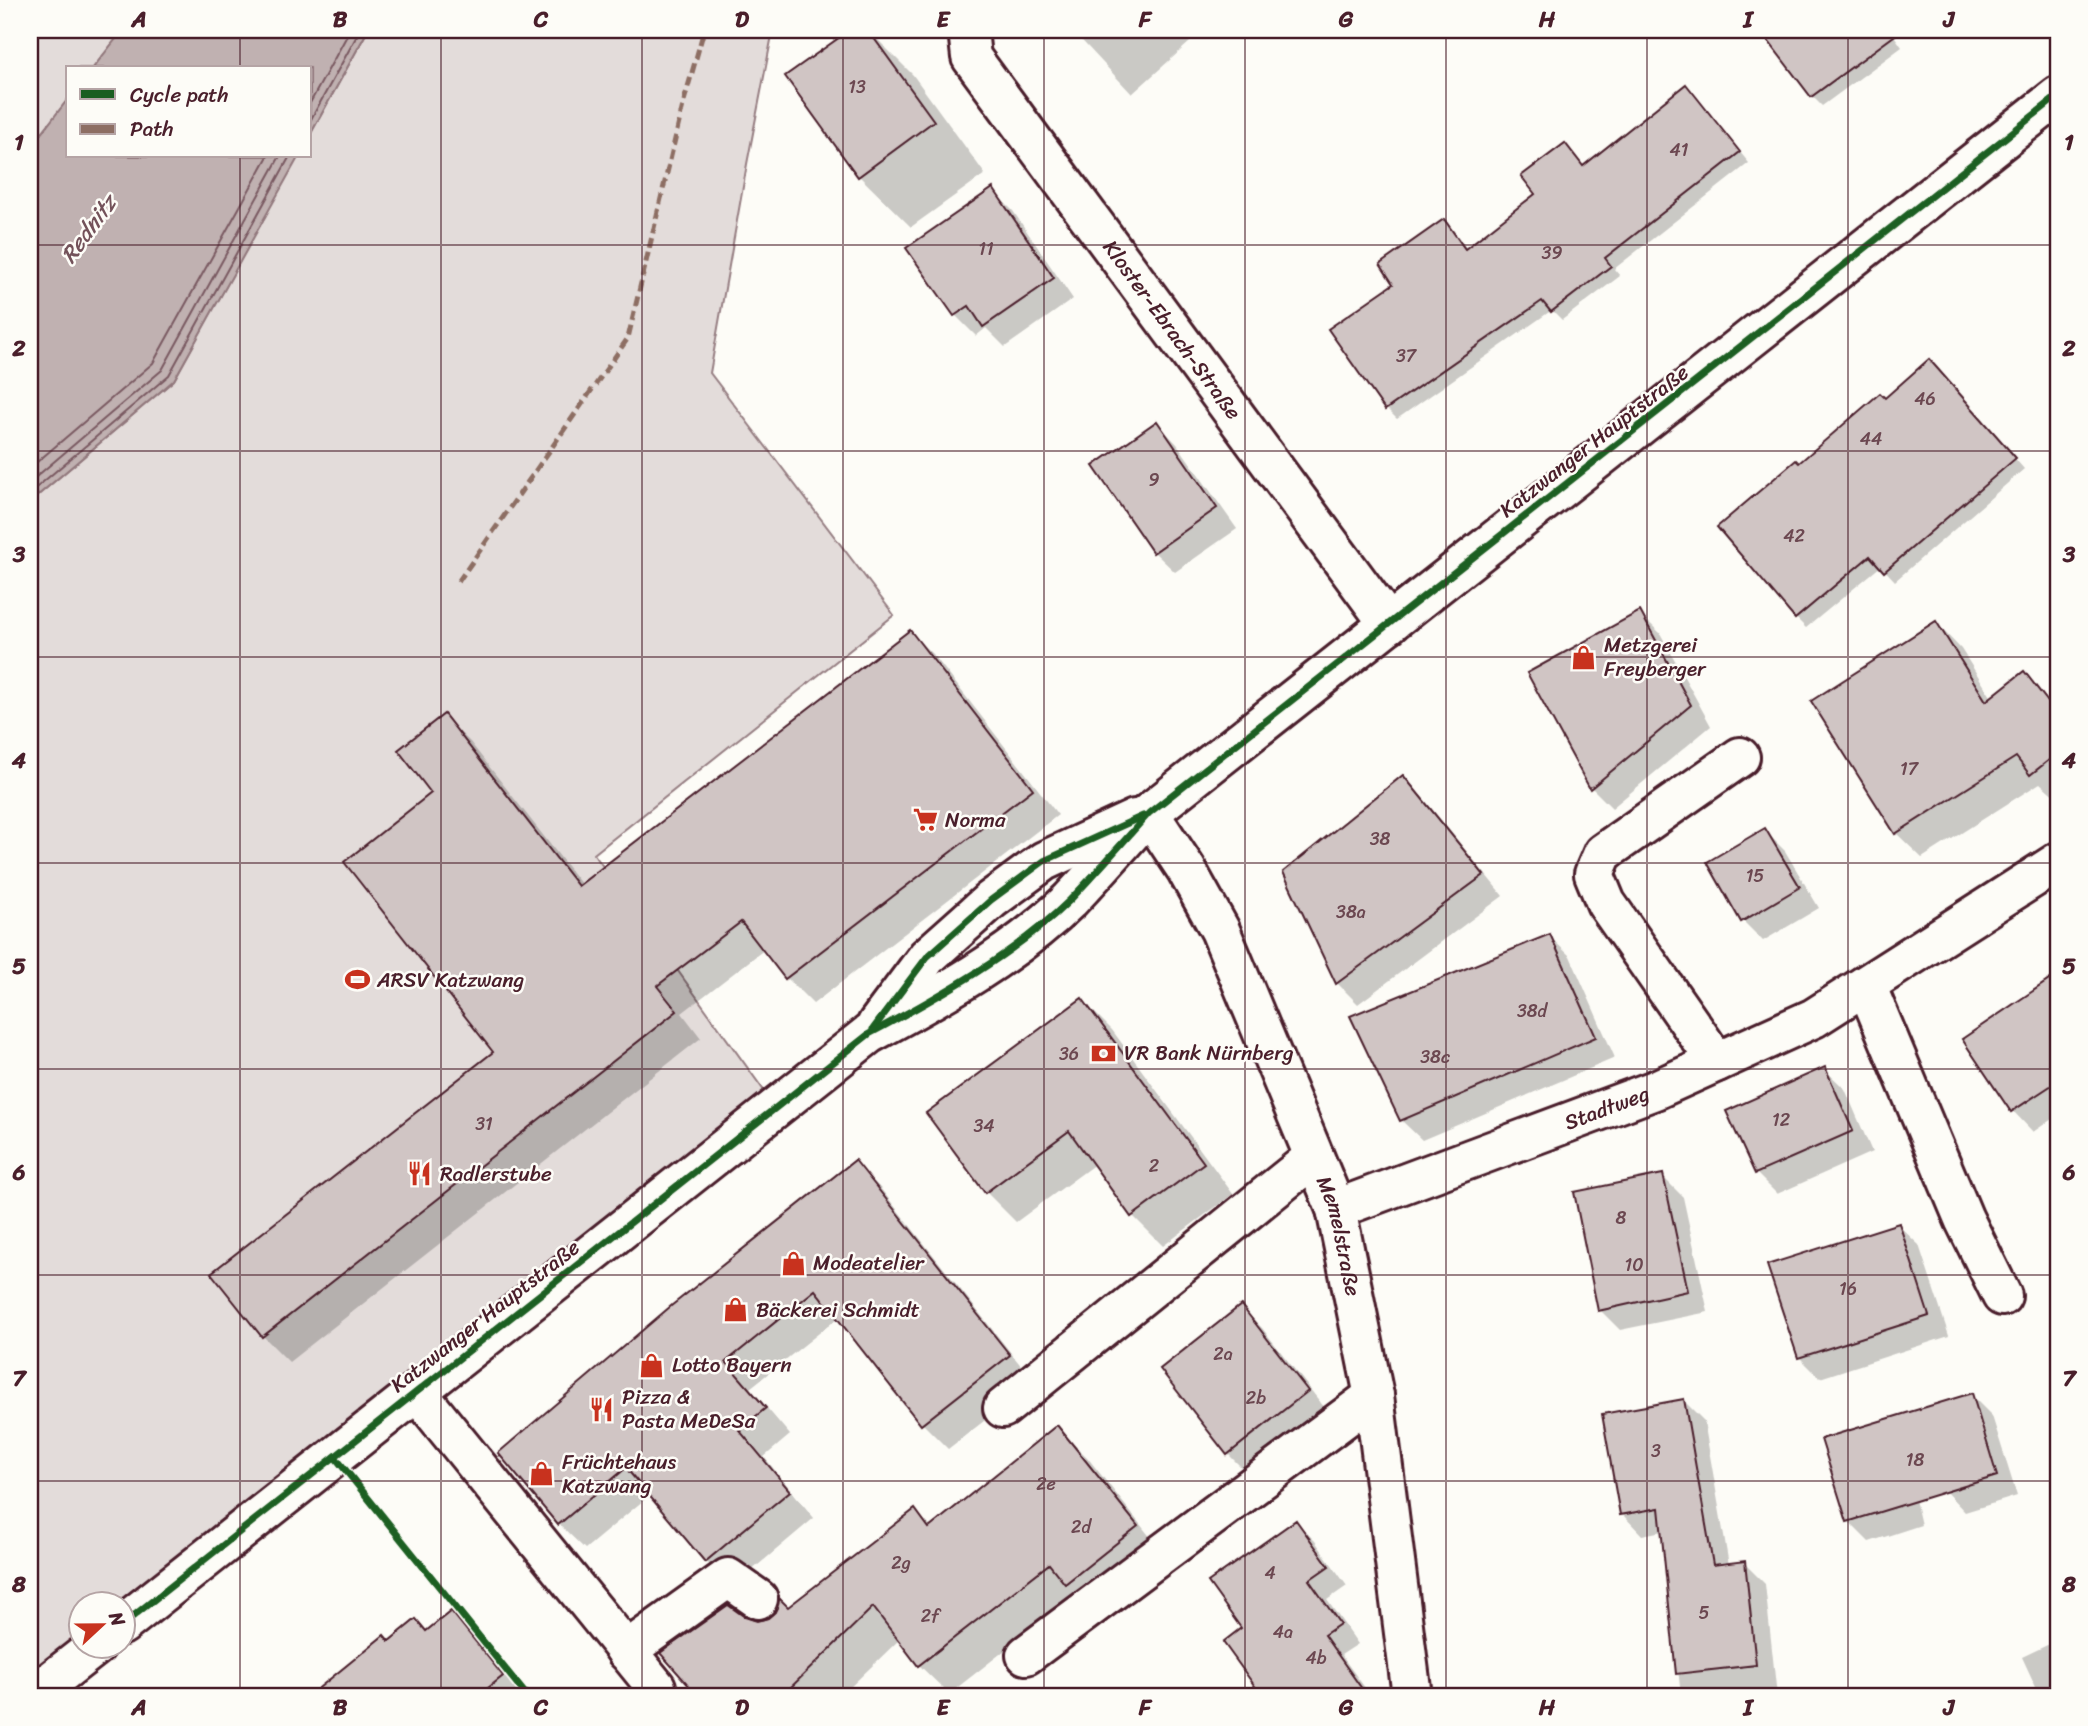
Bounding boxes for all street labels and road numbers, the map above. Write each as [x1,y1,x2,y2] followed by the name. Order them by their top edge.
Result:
[1093,231,1252,428] street label: Kloster-Ebrach-Straße
[1491,354,1698,528] street label: Katzwanger Hauptstraße
[1559,1075,1655,1141] street label: Stadtweg
[1305,1170,1372,1300] street label: Memelstraße
[382,1229,589,1403] street label: Katzwanger Hauptstraße

